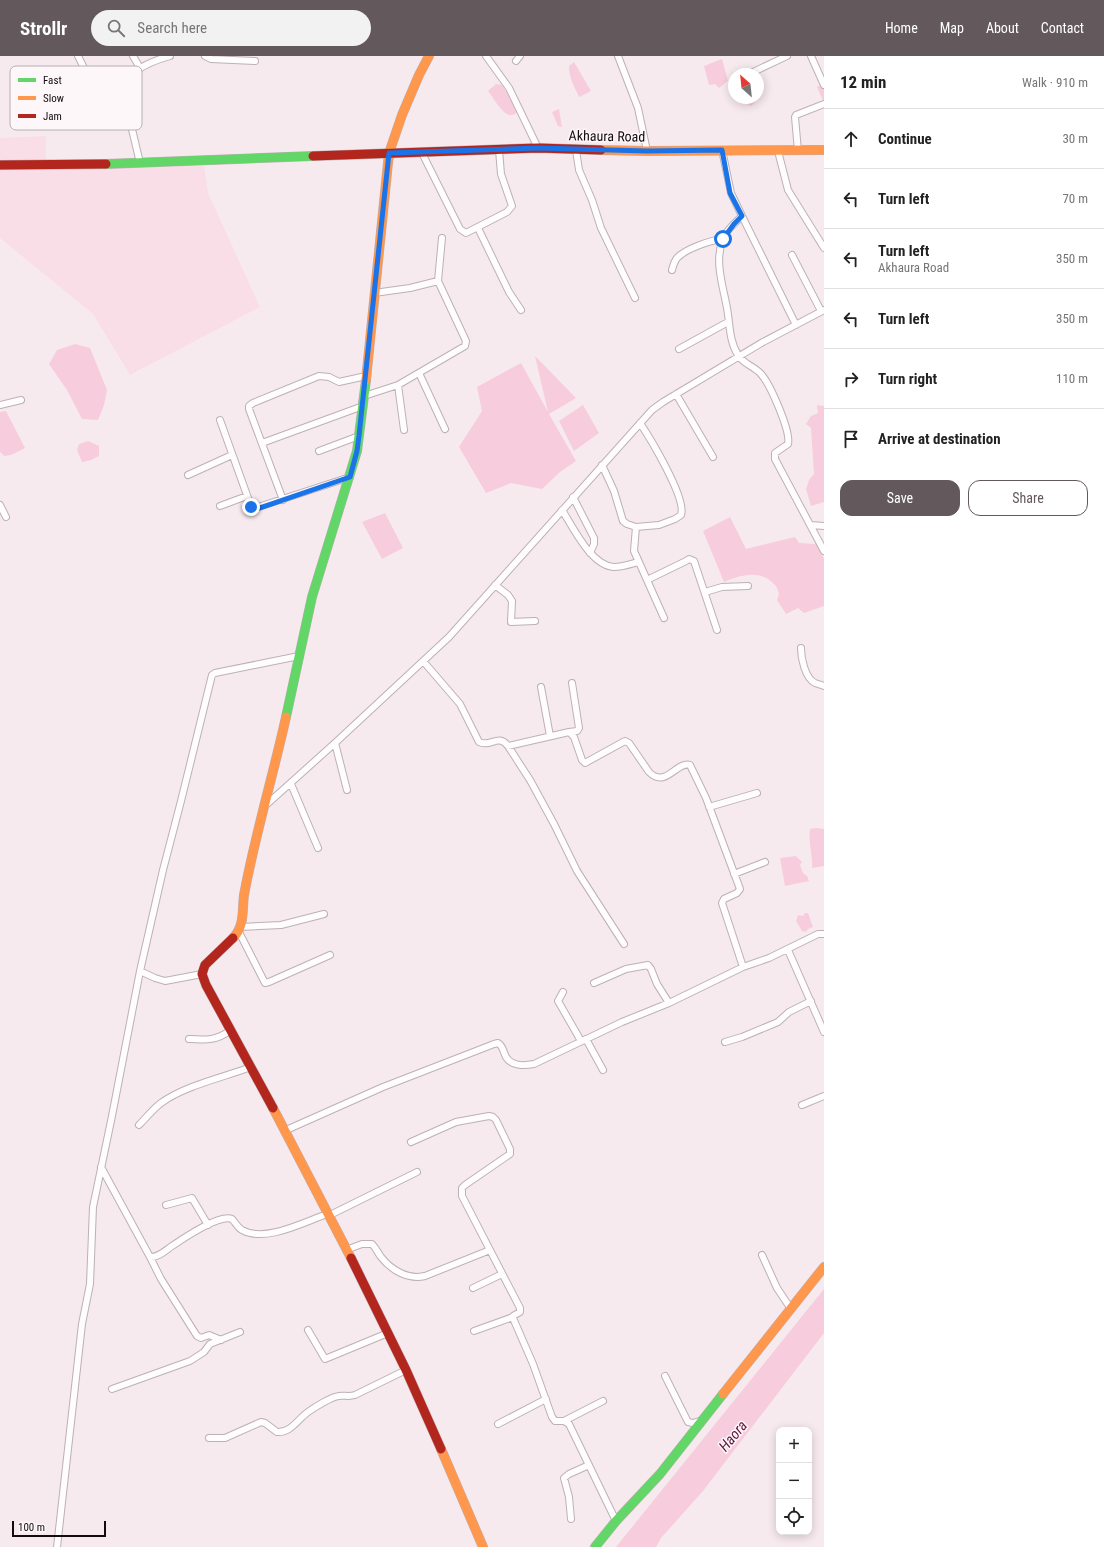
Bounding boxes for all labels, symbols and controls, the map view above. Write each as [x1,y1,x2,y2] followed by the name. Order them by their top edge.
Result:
[91,10,371,46] search box
[20,17,67,40] text: Strollr
[105,17,127,39] icon: search
[137,19,207,37] text: Search here
[885,20,918,36] text: Home
[940,20,964,36] text: Map
[986,20,1019,36] text: About
[1041,20,1084,36] text: Contact
[10,66,142,130] legend
[728,68,764,104] north arrow
[840,72,886,92] text: 12 min
[43,74,62,87] text: Fast
[1022,75,1088,90] text: Walk · 910 m
[43,92,64,105] text: Slow
[43,110,62,123] text: Jam
[569,127,645,145] street label: Akhaura Road
[840,128,862,150] icon: ahead
[878,130,932,148] text: Continue
[1062,131,1088,146] text: 30 m
[840,188,862,210] icon: left
[878,190,929,208] text: Turn left
[1062,191,1088,206] text: 70 m
[714,230,732,248] route start
[878,242,929,260] text: Turn left
[840,248,862,270] icon: left
[1056,251,1088,266] text: 350 m
[878,260,949,275] text: Akhaura Road
[840,308,862,330] icon: left
[878,310,929,328] text: Turn left
[1056,311,1088,326] text: 350 m
[840,368,862,390] icon: right
[878,370,937,388] text: Turn right
[1056,371,1088,386] text: 110 m
[840,428,862,450] icon: arrive
[878,430,1001,448] text: Arrive at destination
[840,480,960,516] button: Save
[968,480,1088,516] button: Share
[242,498,260,516] route end
[715,1417,751,1455] water label: Haora
[776,1427,812,1535] map controls
[776,1427,812,1463] button: +
[776,1463,812,1499] button: −
[776,1499,812,1535] button: locate
[12,1519,106,1538] scale bar
[18,1521,45,1534] text: 100 m

